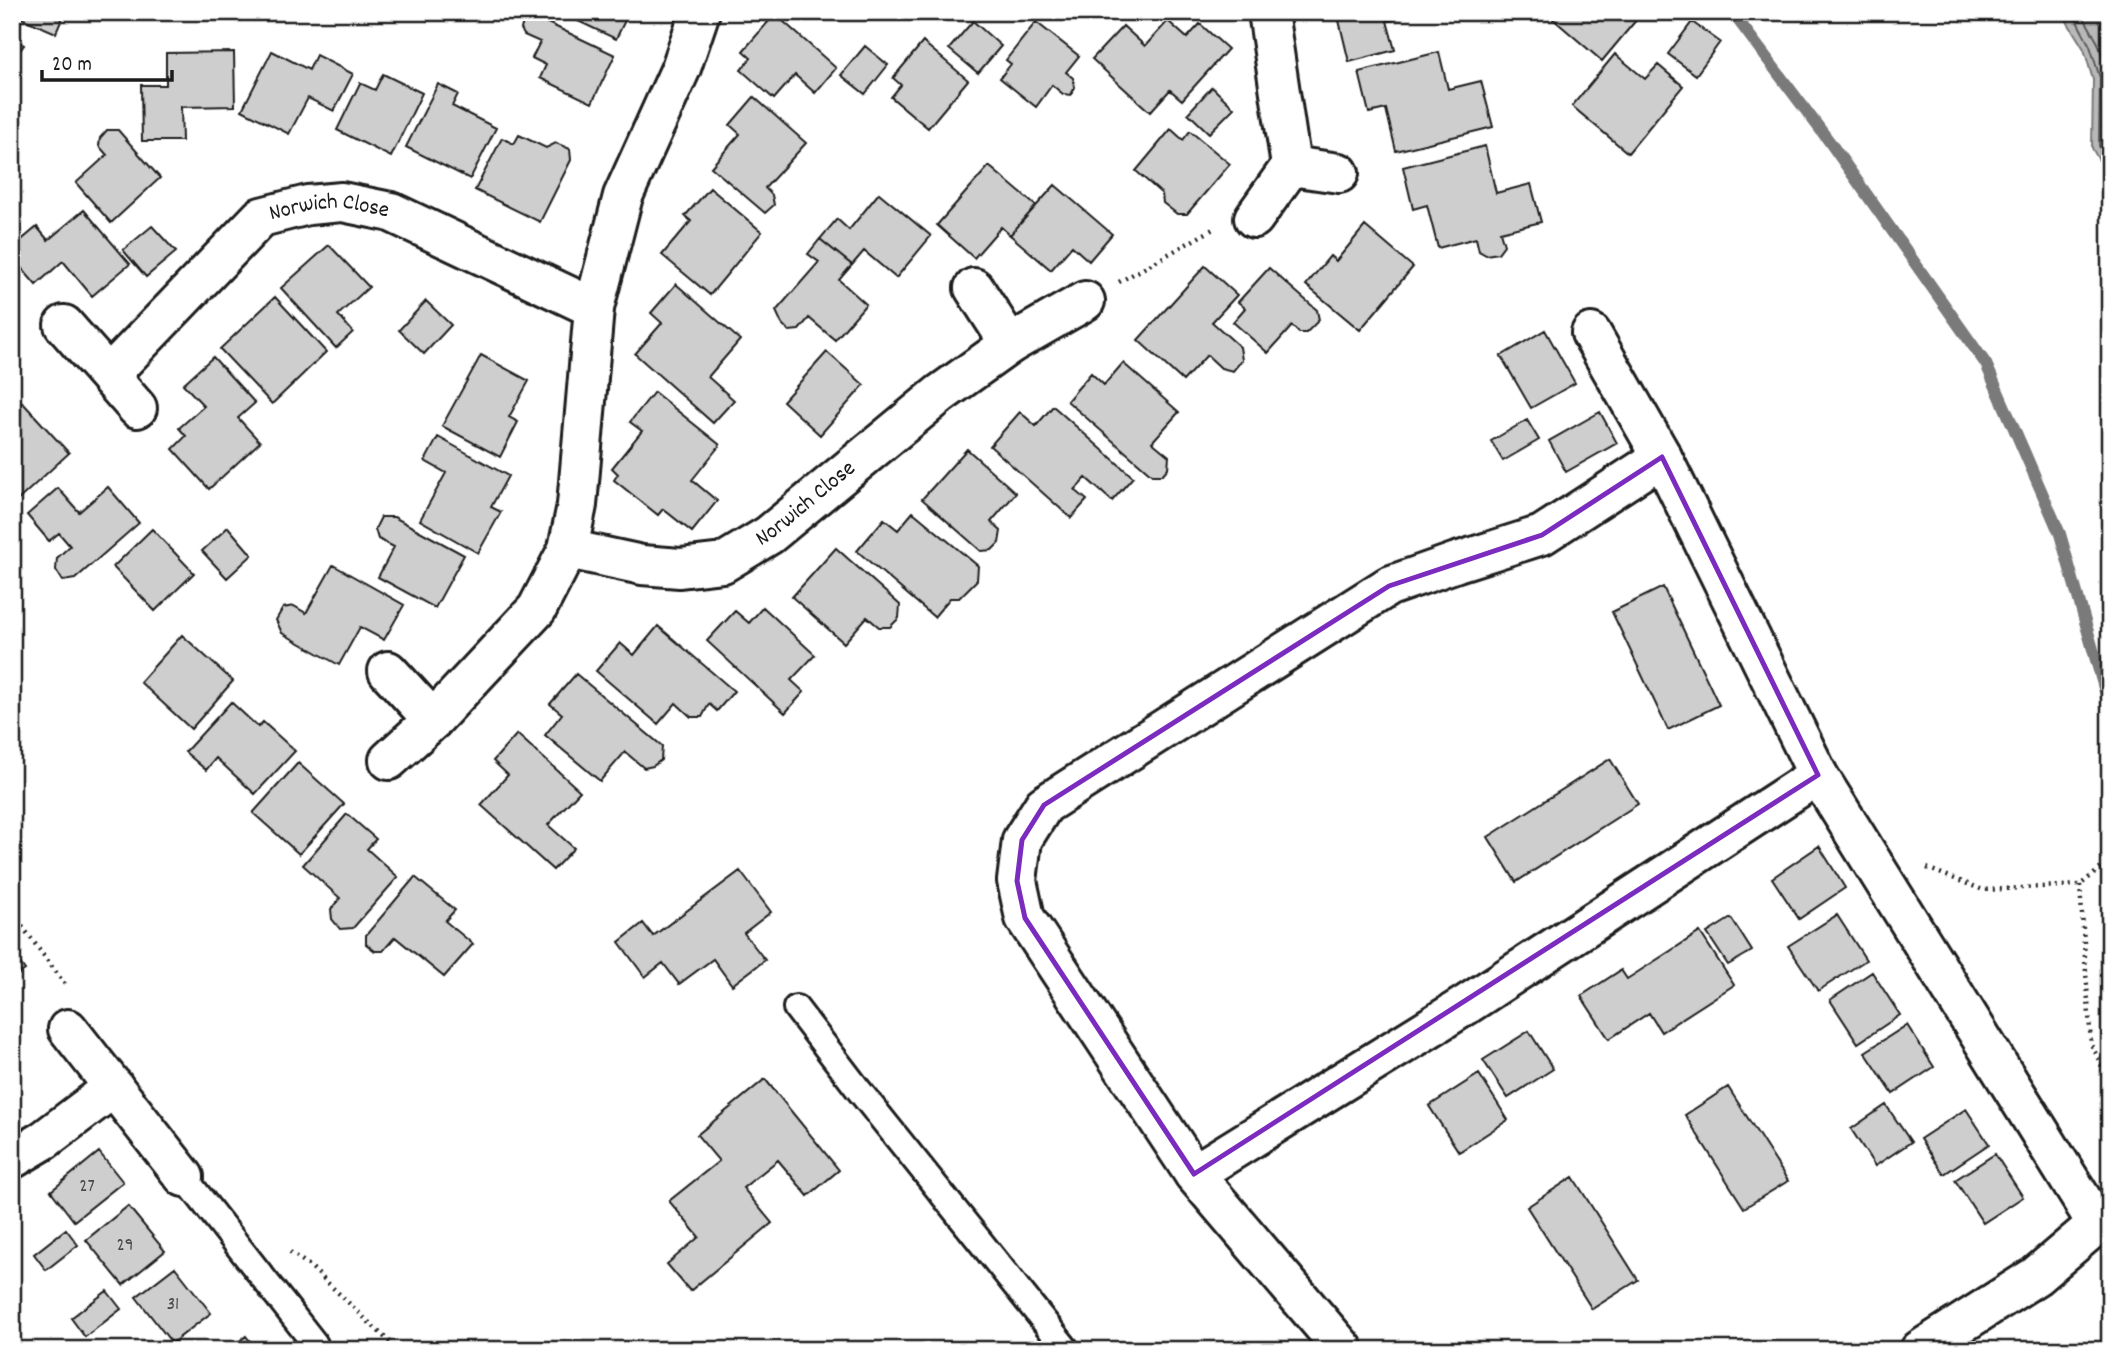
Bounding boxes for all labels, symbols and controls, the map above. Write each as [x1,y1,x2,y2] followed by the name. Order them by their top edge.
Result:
[42,38,172,82] scale bar
[52,51,92,81] text: 20 m
[266,185,392,231] street label: Norwich Close
[750,453,863,556] street label: Norwich Close
[79,1174,95,1201] house number: 27
[116,1233,134,1260] house number: 29
[167,1292,179,1319] house number: 31

